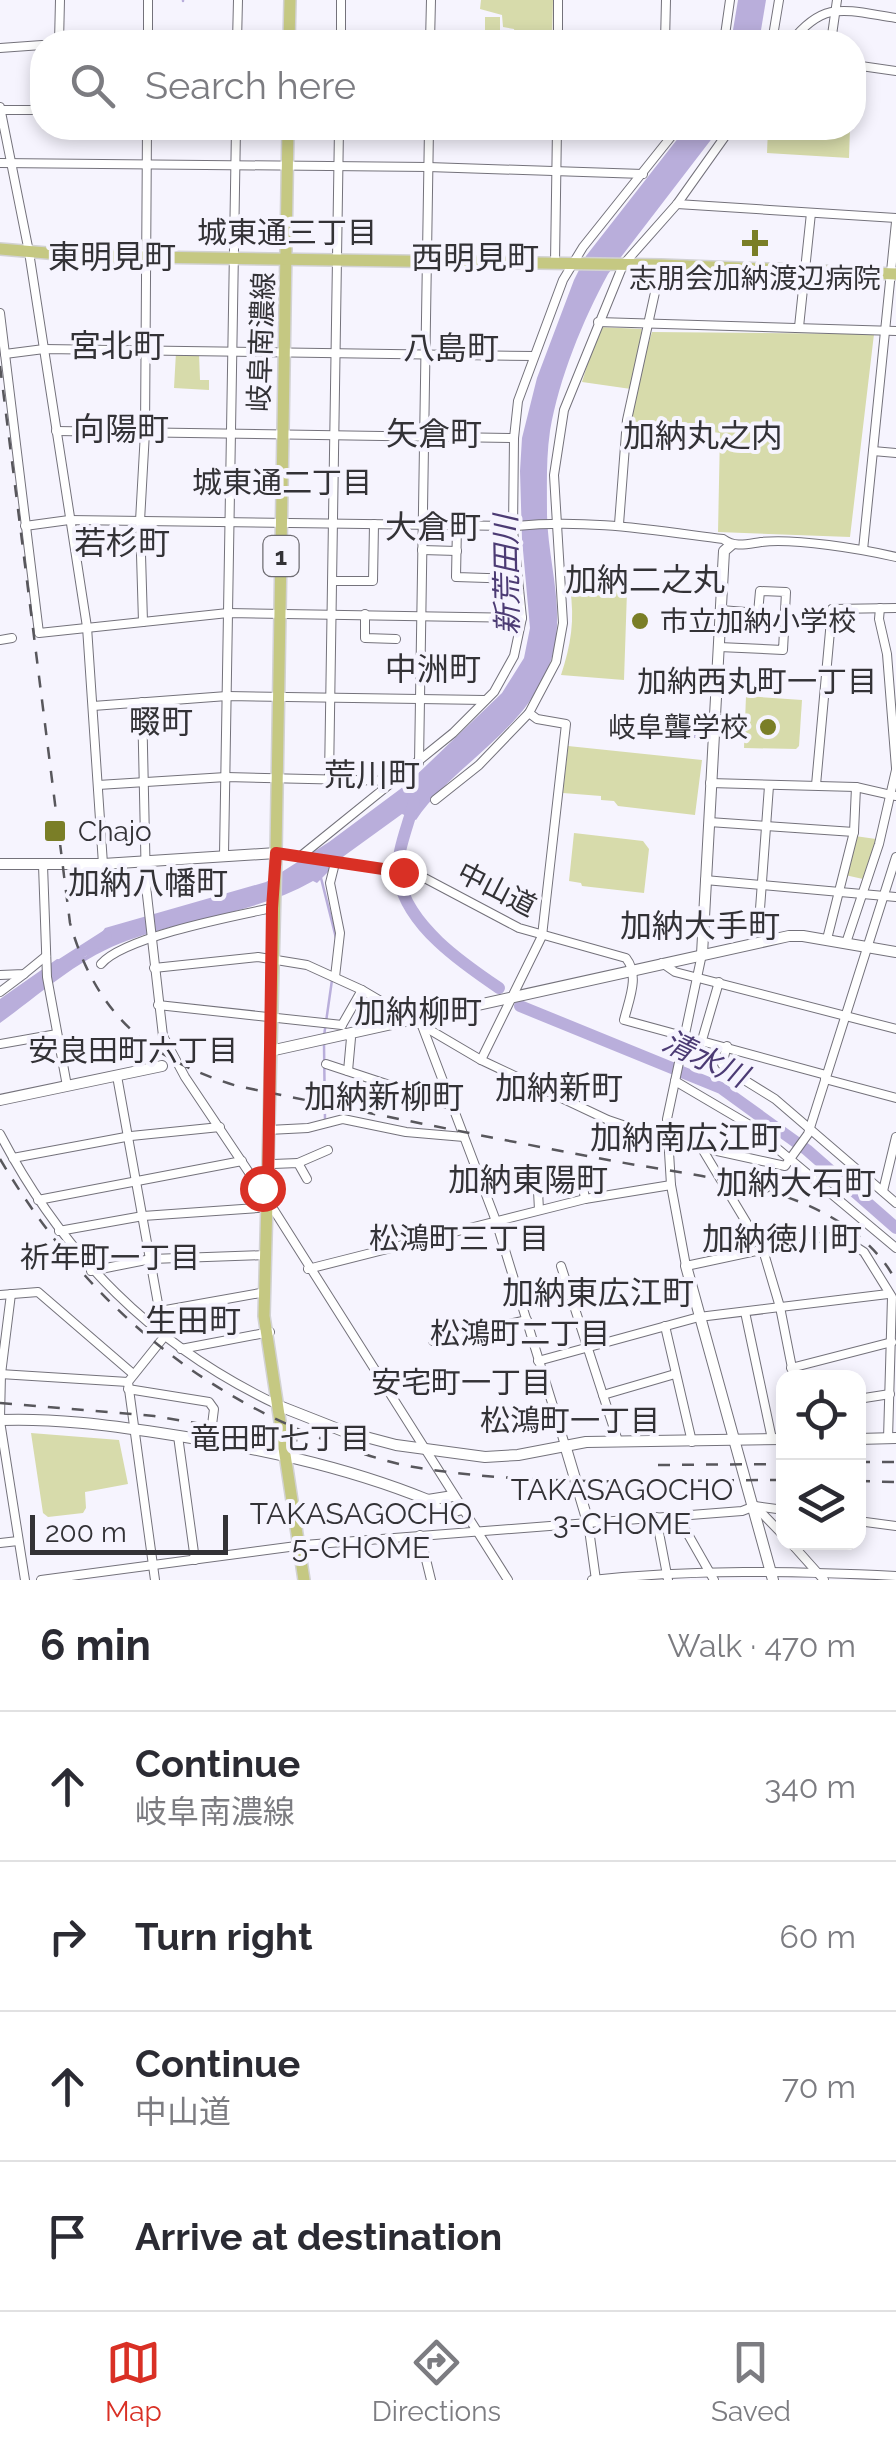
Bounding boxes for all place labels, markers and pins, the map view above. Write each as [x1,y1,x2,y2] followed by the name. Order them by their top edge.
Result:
[742,230,768,256] marker: 志朋会加納渡辺病院
[629,262,881,295] place label: 志朋会加納渡辺病院
[660,605,856,638] place label: 市立加納小学校
[629,610,651,632] marker: 市立加納小学校
[608,711,748,744] place label: 岐阜聾学校
[757,716,779,738] marker: 岐阜聾学校
[78,815,152,848] place label: Chajo
[42,818,68,844] marker: Chajo

